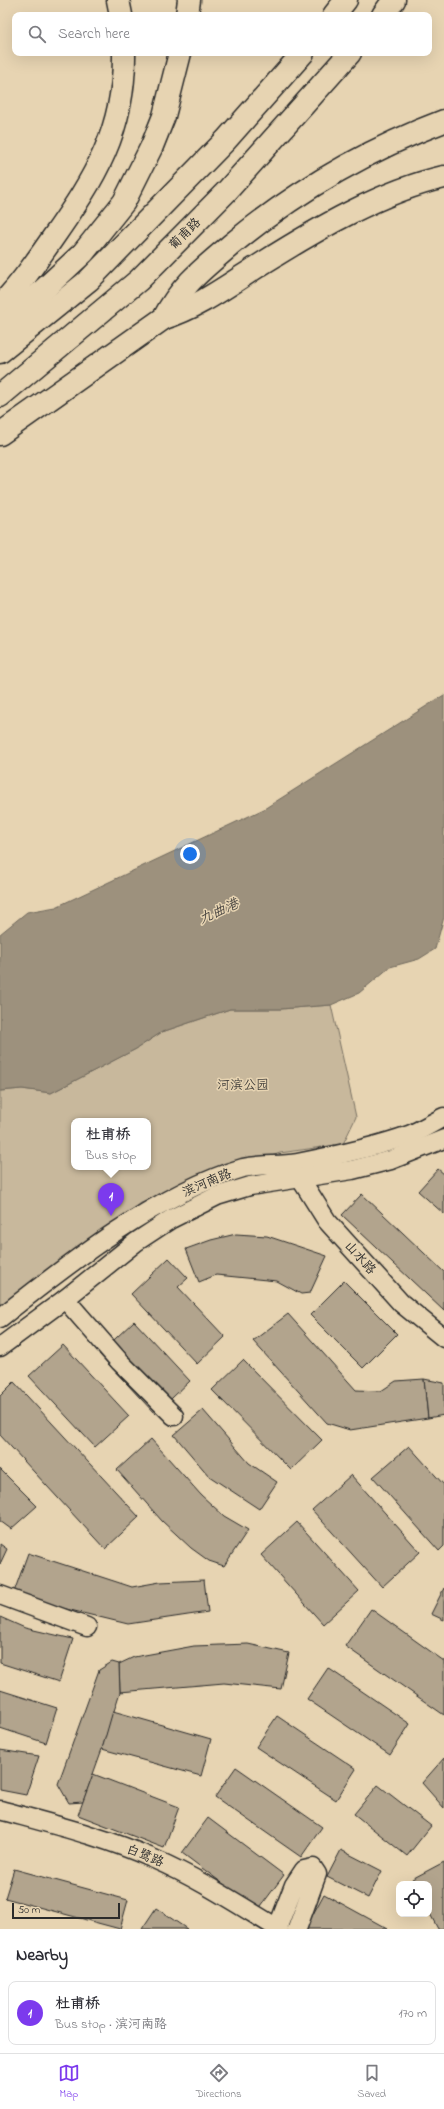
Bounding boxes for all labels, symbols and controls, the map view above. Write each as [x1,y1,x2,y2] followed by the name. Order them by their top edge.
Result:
[12,12,432,56] search box
[26,23,48,45] icon: search
[58,23,130,45] text: Search here
[164,213,206,255] street label: 葡甫路
[180,844,200,864] your location
[196,893,244,930] water label: 九曲港
[217,1076,269,1095] park label: 河滨公园
[71,1118,151,1170] popup
[86,1124,131,1146] text: 杜甫桥
[86,1146,136,1165] text: Bus stop
[179,1164,235,1202] street label: 滨河南路
[98,1183,124,1216] pin: 1
[340,1237,380,1279] street label: 山水路
[123,1840,167,1872] street label: 白鹭路
[396,1881,432,1917] map controls
[396,1881,432,1917] button: locate
[12,1901,120,1920] scale bar
[18,1902,40,1918] text: 50 m
[16,1943,68,1968] text: Nearby
[55,1993,100,2015] text: 杜甫桥
[28,2004,32,2023] text: 1
[399,2004,427,2023] text: 170 m
[55,2015,167,2034] text: Bus stop · 滨河南路
[58,2062,80,2102] tab: Map
[196,2062,241,2102] tab: Directions
[357,2062,386,2102] tab: Saved

